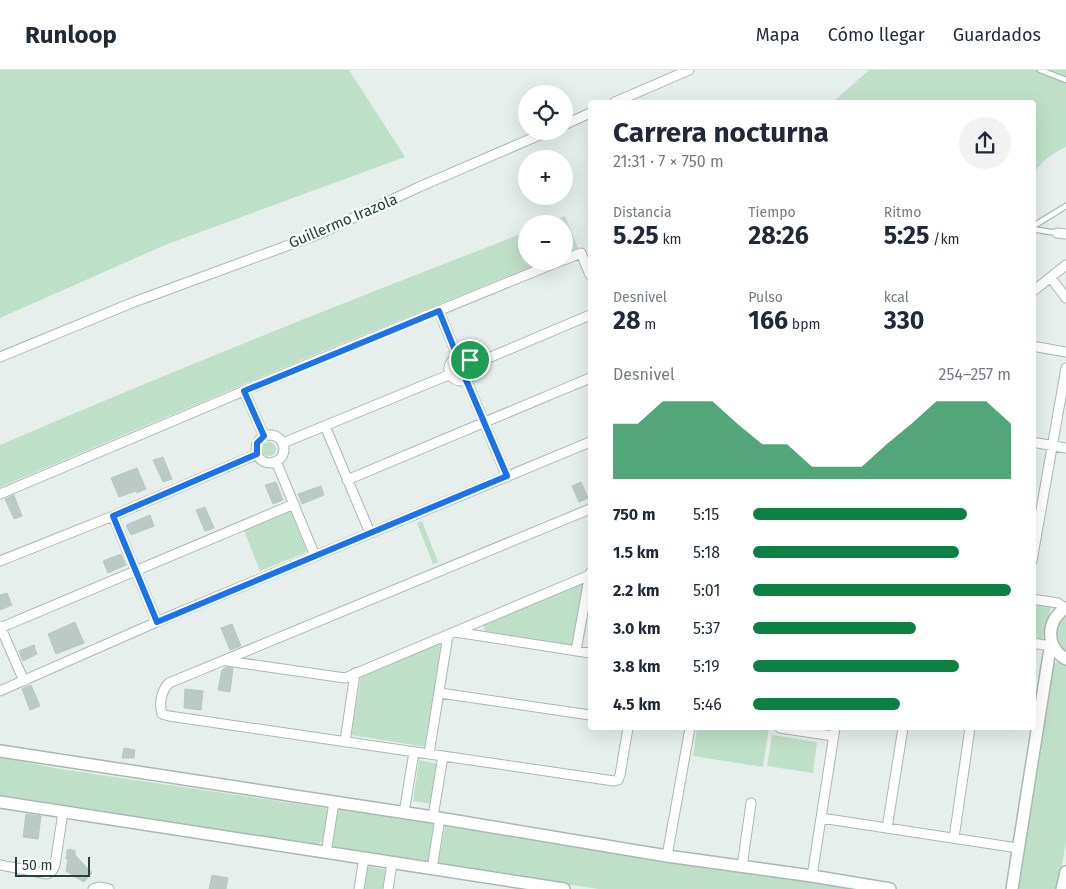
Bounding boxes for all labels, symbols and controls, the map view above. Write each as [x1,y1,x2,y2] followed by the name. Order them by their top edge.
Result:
[25,21,117,49] text: Runloop
[756,24,800,46] text: Mapa
[828,24,925,46] text: Cómo llegar
[953,24,1041,46] text: Guardados
[518,85,573,270] map controls
[518,85,573,140] button: locate
[613,116,829,149] text: Carrera nocturna
[959,117,1011,169] button: share
[518,150,573,205] button: +
[613,152,724,171] text: 21:31 · 7 × 750 m
[286,190,400,252] street label: Guillermo Irazola
[613,204,672,221] text: Distancia
[748,204,796,221] text: Tiempo
[884,204,921,221] text: Ritmo
[518,215,573,270] button: −
[613,221,659,251] text: 5.25
[748,221,809,251] text: 28:26
[884,221,929,251] text: 5:25
[659,231,682,248] text: km
[929,231,960,248] text: /km
[613,289,667,306] text: Desnivel
[748,289,783,306] text: Pulso
[884,289,909,306] text: kcal
[613,306,640,336] text: 28
[748,306,788,336] text: 166
[884,306,924,336] text: 330
[640,316,656,333] text: m
[788,316,820,333] text: bpm
[449,339,491,381] pin
[456,346,484,374] icon: arrive
[613,365,675,384] text: Desnivel
[939,365,1011,384] text: 254–257 m
[613,505,656,524] text: 750 m
[693,505,719,524] text: 5:15
[613,543,659,562] text: 1.5 km
[693,543,720,562] text: 5:18
[613,581,660,600] text: 2.2 km
[693,581,720,600] text: 5:01
[613,619,660,638] text: 3.0 km
[693,619,720,638] text: 5:37
[613,657,661,676] text: 3.8 km
[693,657,720,676] text: 5:19
[613,695,661,714] text: 4.5 km
[693,695,722,714] text: 5:46
[15,854,90,877] scale bar
[22,857,53,874] text: 50 m

